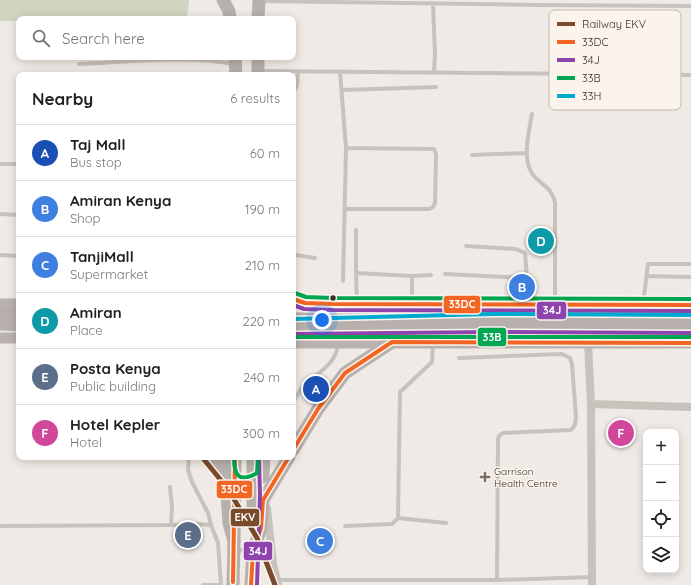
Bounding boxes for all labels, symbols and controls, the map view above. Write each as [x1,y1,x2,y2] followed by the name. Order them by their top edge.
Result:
[549,10,681,110] legend
[16,16,296,60] search box
[582,17,646,31] text: Railway EKV
[30,27,52,49] icon: search
[62,29,145,48] text: Search here
[582,35,609,49] text: 33DC
[582,53,600,67] text: 34J
[582,71,601,85] text: 33B
[32,88,93,109] text: Nearby
[582,89,601,103] text: 33H
[230,90,280,106] text: 6 results
[70,135,125,154] text: Taj Mall
[41,145,49,161] text: A
[250,145,280,161] text: 60 m
[70,154,122,170] text: Bus stop
[70,191,171,210] text: Amiran Kenya
[41,201,49,217] text: B
[245,201,280,217] text: 190 m
[70,210,100,226] text: Shop
[528,226,554,256] pin: D
[70,247,134,266] text: TanjiMall
[41,257,49,273] text: C
[245,257,280,273] text: 210 m
[70,266,148,282] text: Supermarket
[509,272,535,302] pin: B
[328,293,338,303] unlabelled marker
[443,295,481,314] line badge: 33DC
[449,297,475,311] text: 33DC
[536,301,567,320] line badge: 34J
[70,303,122,322] text: Amiran
[543,303,561,317] text: 34J
[312,310,332,330] your location
[40,313,50,329] text: D
[242,313,280,329] text: 220 m
[70,322,103,338] text: Place
[477,327,507,347] line badge: 33B
[482,330,502,344] text: 33B
[70,359,161,378] text: Posta Kenya
[41,369,49,385] text: E
[243,369,280,385] text: 240 m
[303,374,329,404] pin: A
[70,378,156,394] text: Public building
[70,415,160,434] text: Hotel Kepler
[608,418,634,448] pin: F
[41,425,49,441] text: F
[242,425,280,441] text: 300 m
[643,429,679,573] map controls
[643,429,679,465] button: +
[70,434,102,450] text: Hotel
[494,465,558,490] place label: Garrison Health Centre
[643,465,679,501] button: −
[479,471,491,483] marker: Garrison Health Centre
[216,480,253,499] line badge: 33DC
[221,482,247,496] text: 33DC
[643,501,679,537] button: locate
[230,508,260,527] line badge: EKV
[235,510,256,524] text: EKV
[175,520,201,550] pin: E
[307,526,333,556] pin: C
[643,537,679,573] button: layers
[243,541,273,561] line badge: 34J
[249,544,267,558] text: 34J

